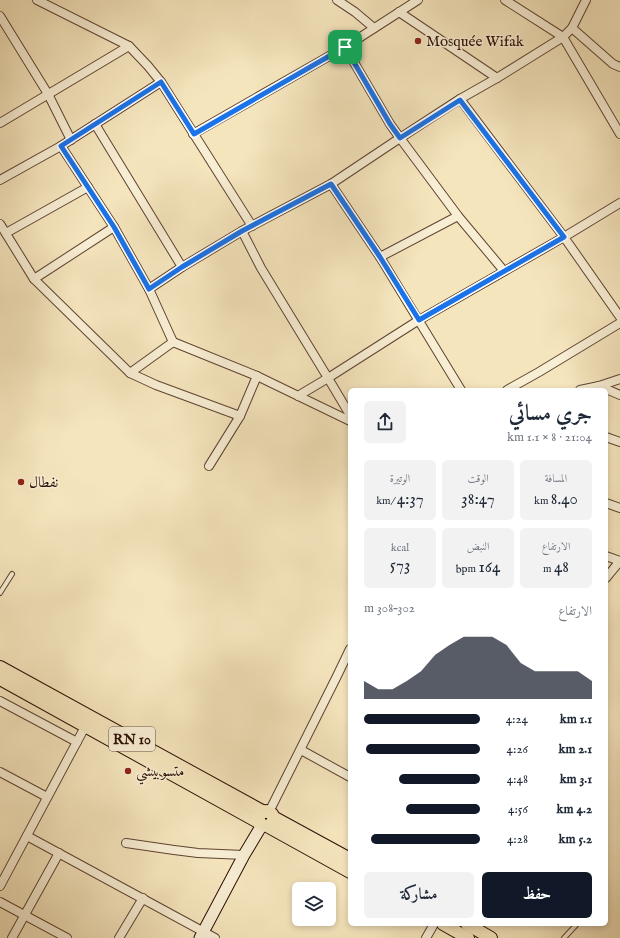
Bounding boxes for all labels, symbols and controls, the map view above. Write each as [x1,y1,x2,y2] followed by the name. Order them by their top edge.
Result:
[328,30,362,64] pin
[426,32,525,51] place label: Mosquée Wifak
[334,36,356,58] icon: arrive
[413,36,423,46] marker: Mosquée Wifak
[509,400,592,428] text: جري مسائي
[364,401,406,443] button: share
[507,429,592,446] text: 21:04 · 8 × 1.1 km
[390,472,410,486] text: الوتيرة
[467,472,489,486] text: الوقت
[545,472,567,486] text: المسافة
[29,473,58,492] place label: نفطال
[16,477,26,487] marker: نفطال
[397,489,424,510] text: 4:37
[461,489,495,510] text: 38:47
[551,489,578,510] text: 8.40
[376,494,397,508] text: /km
[534,494,551,508] text: km
[467,540,489,554] text: النبض
[542,540,570,554] text: الارتفاع
[391,541,409,555] text: kcal
[390,555,410,576] text: 573
[478,557,500,578] text: 164
[554,557,569,578] text: 48
[456,562,478,576] text: bpm
[543,562,554,576] text: m
[364,600,415,617] text: 302–308 m
[558,603,592,620] text: الارتفاع
[506,711,528,728] text: 4:24
[560,711,592,728] text: 1.1 km
[109,727,155,751] road number: RN 10
[507,741,528,758] text: 4:26
[558,741,592,758] text: 2.1 km
[136,762,184,785] place label: متسوبيشي
[123,766,133,776] marker: متسوبيشي
[507,771,528,788] text: 4:48
[560,771,592,788] text: 3.1 km
[508,801,528,818] text: 4:56
[557,801,592,818] text: 4.2 km
[507,831,528,848] text: 4:28
[559,831,592,848] text: 5.2 km
[364,872,474,918] button: مشاركة
[482,872,592,918] button: حفظ
[292,882,336,926] map controls
[292,882,336,926] button: layers

